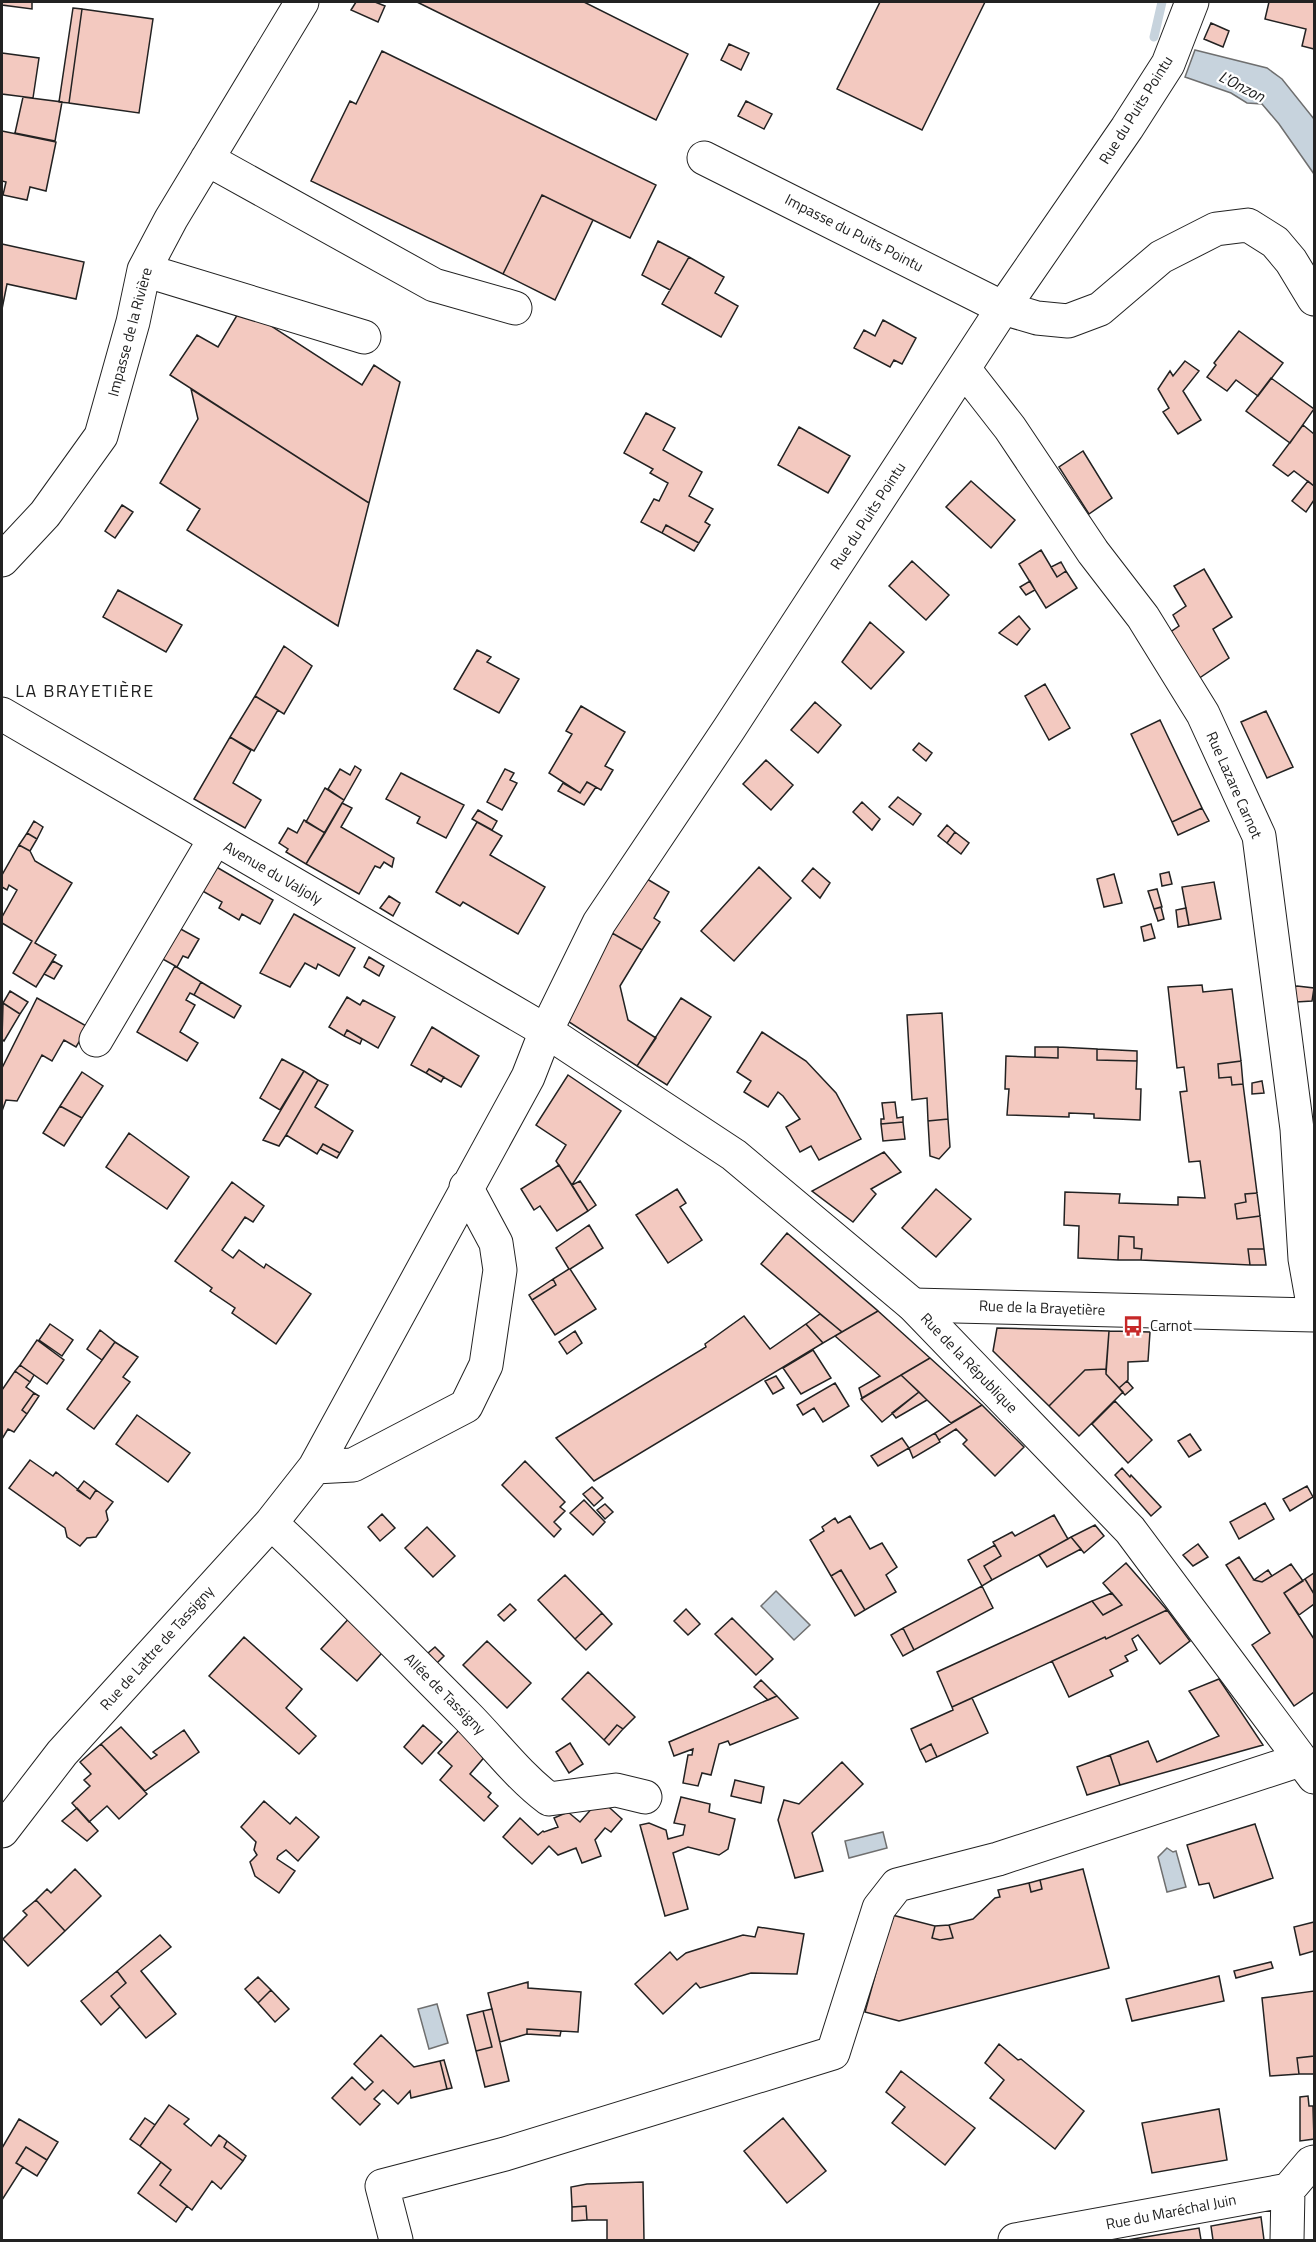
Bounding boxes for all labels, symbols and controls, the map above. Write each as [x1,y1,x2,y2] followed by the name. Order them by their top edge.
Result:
[1093,51,1178,168] street label: Rue du Puits Pointu
[1215,64,1270,108] water label: L'Onzon
[781,188,927,277] street label: Impasse du Puits Pointu
[101,265,158,399] street label: Impasse de la Rivière
[824,457,911,574] street label: Rue du Puits Pointu
[15,677,155,704] district label: LA BRAYETIÈRE
[1201,728,1269,843] street label: Rue Lazare Carnot
[220,835,327,910] street label: Avenue du Valjoly
[978,1294,1106,1321] street label: Rue de la Brayetière
[915,1307,1023,1418] street label: Rue de la République
[1121,1314,1145,1338] bus stop icon: Carnot
[1150,1314,1193,1337] place label: Carnot
[94,1580,219,1715] street label: Rue de Lattre de Tassigny
[399,1648,491,1740] street label: Allée de Tassigny
[1104,2188,1238,2235] street label: Rue du Maréchal Juin

